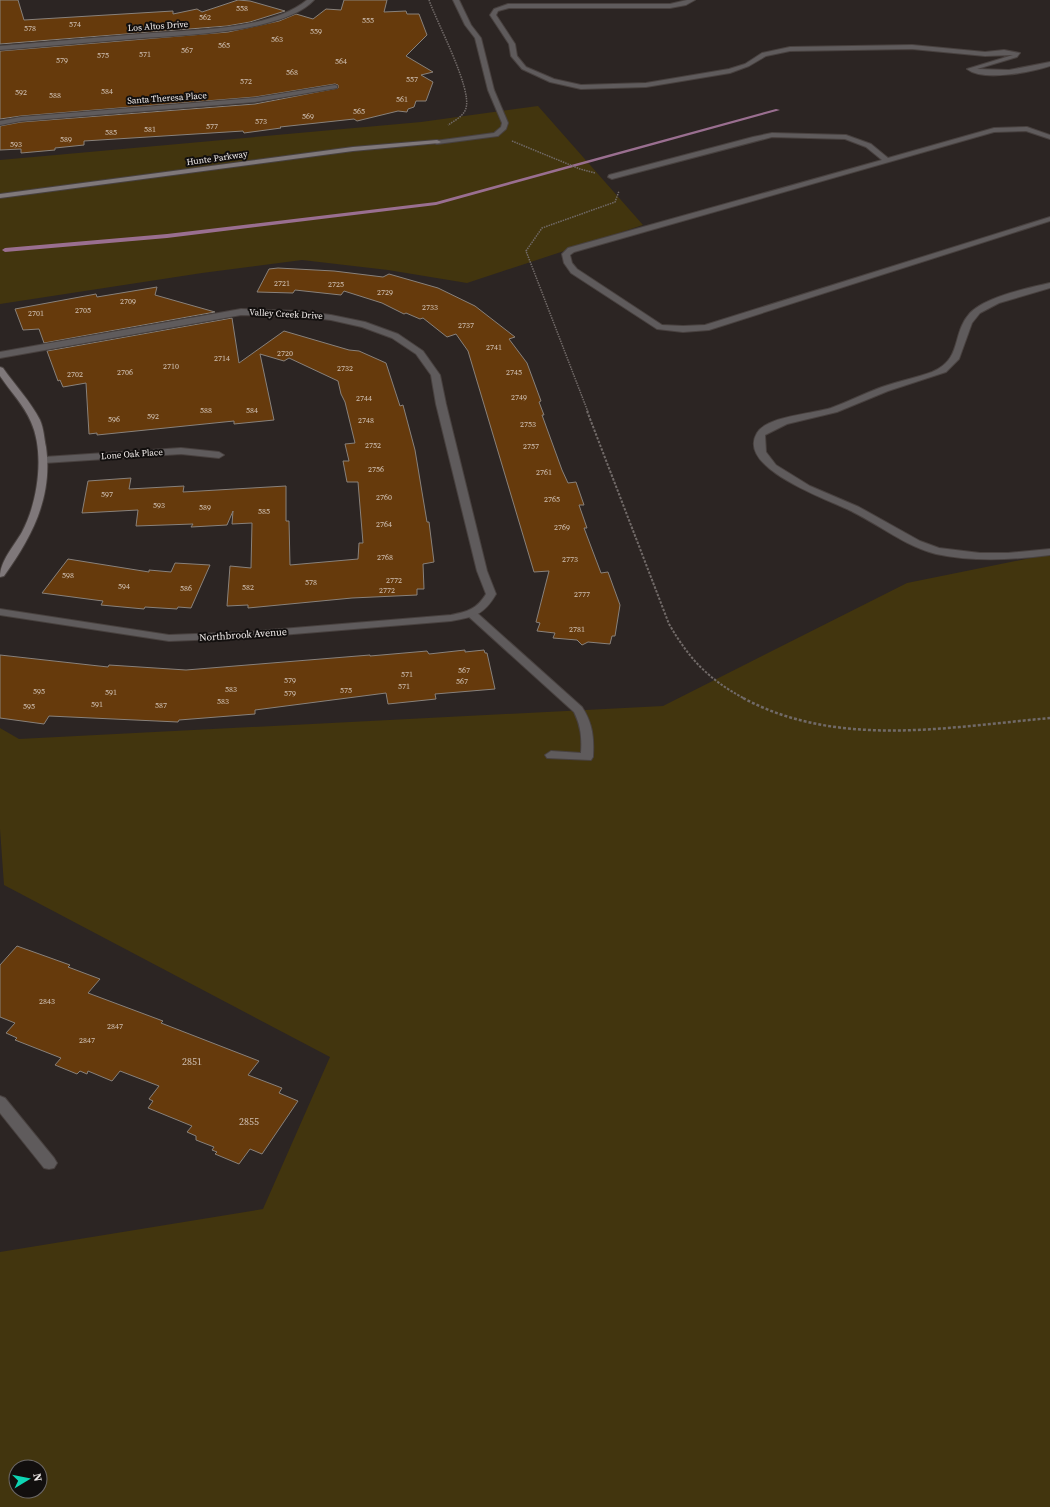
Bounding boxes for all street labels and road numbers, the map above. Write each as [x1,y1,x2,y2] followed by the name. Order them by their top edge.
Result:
[127,18,189,34] street label: Los Altos Drive
[127,89,208,107] street label: Santa Theresa Place
[186,148,249,168] street label: Hunte Parkway
[249,306,324,322] street label: Valley Creek Drive
[101,446,164,462] street label: Lone Oak Place
[199,625,287,644] street label: Northbrook Avenue

